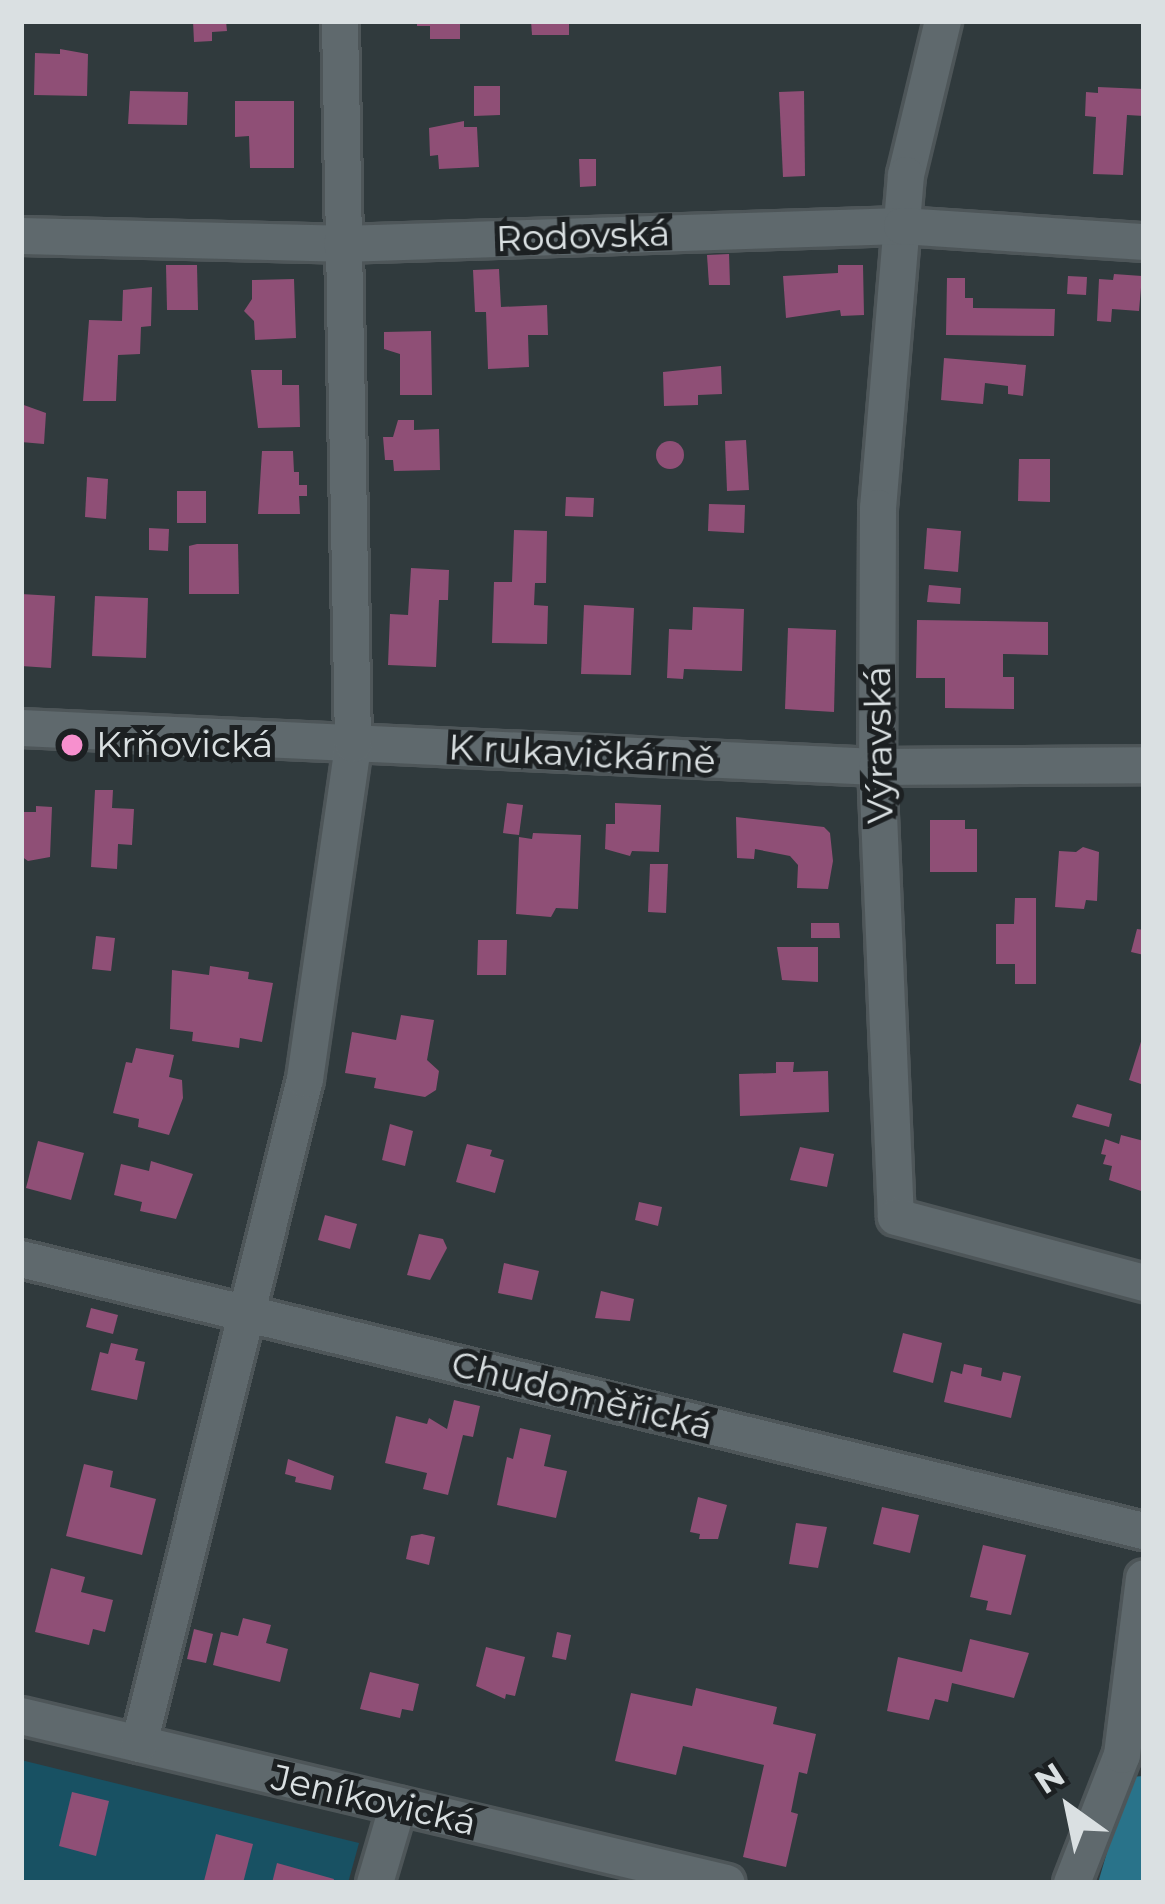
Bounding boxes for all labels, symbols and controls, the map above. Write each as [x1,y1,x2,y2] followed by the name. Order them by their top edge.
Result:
[495,211,671,261] street label: Rodovská
[856,666,902,824] street label: Výravská
[96,723,273,767] place label: Krňovická
[447,725,717,783] street label: K rukavičkárně
[59,732,85,758] marker: Krňovická
[447,1342,717,1448] street label: Chudoměřická
[1009,1748,1129,1868] north arrow
[1027,1754,1071,1802] text: N
[268,1756,480,1844] street label: Jeníkovická

